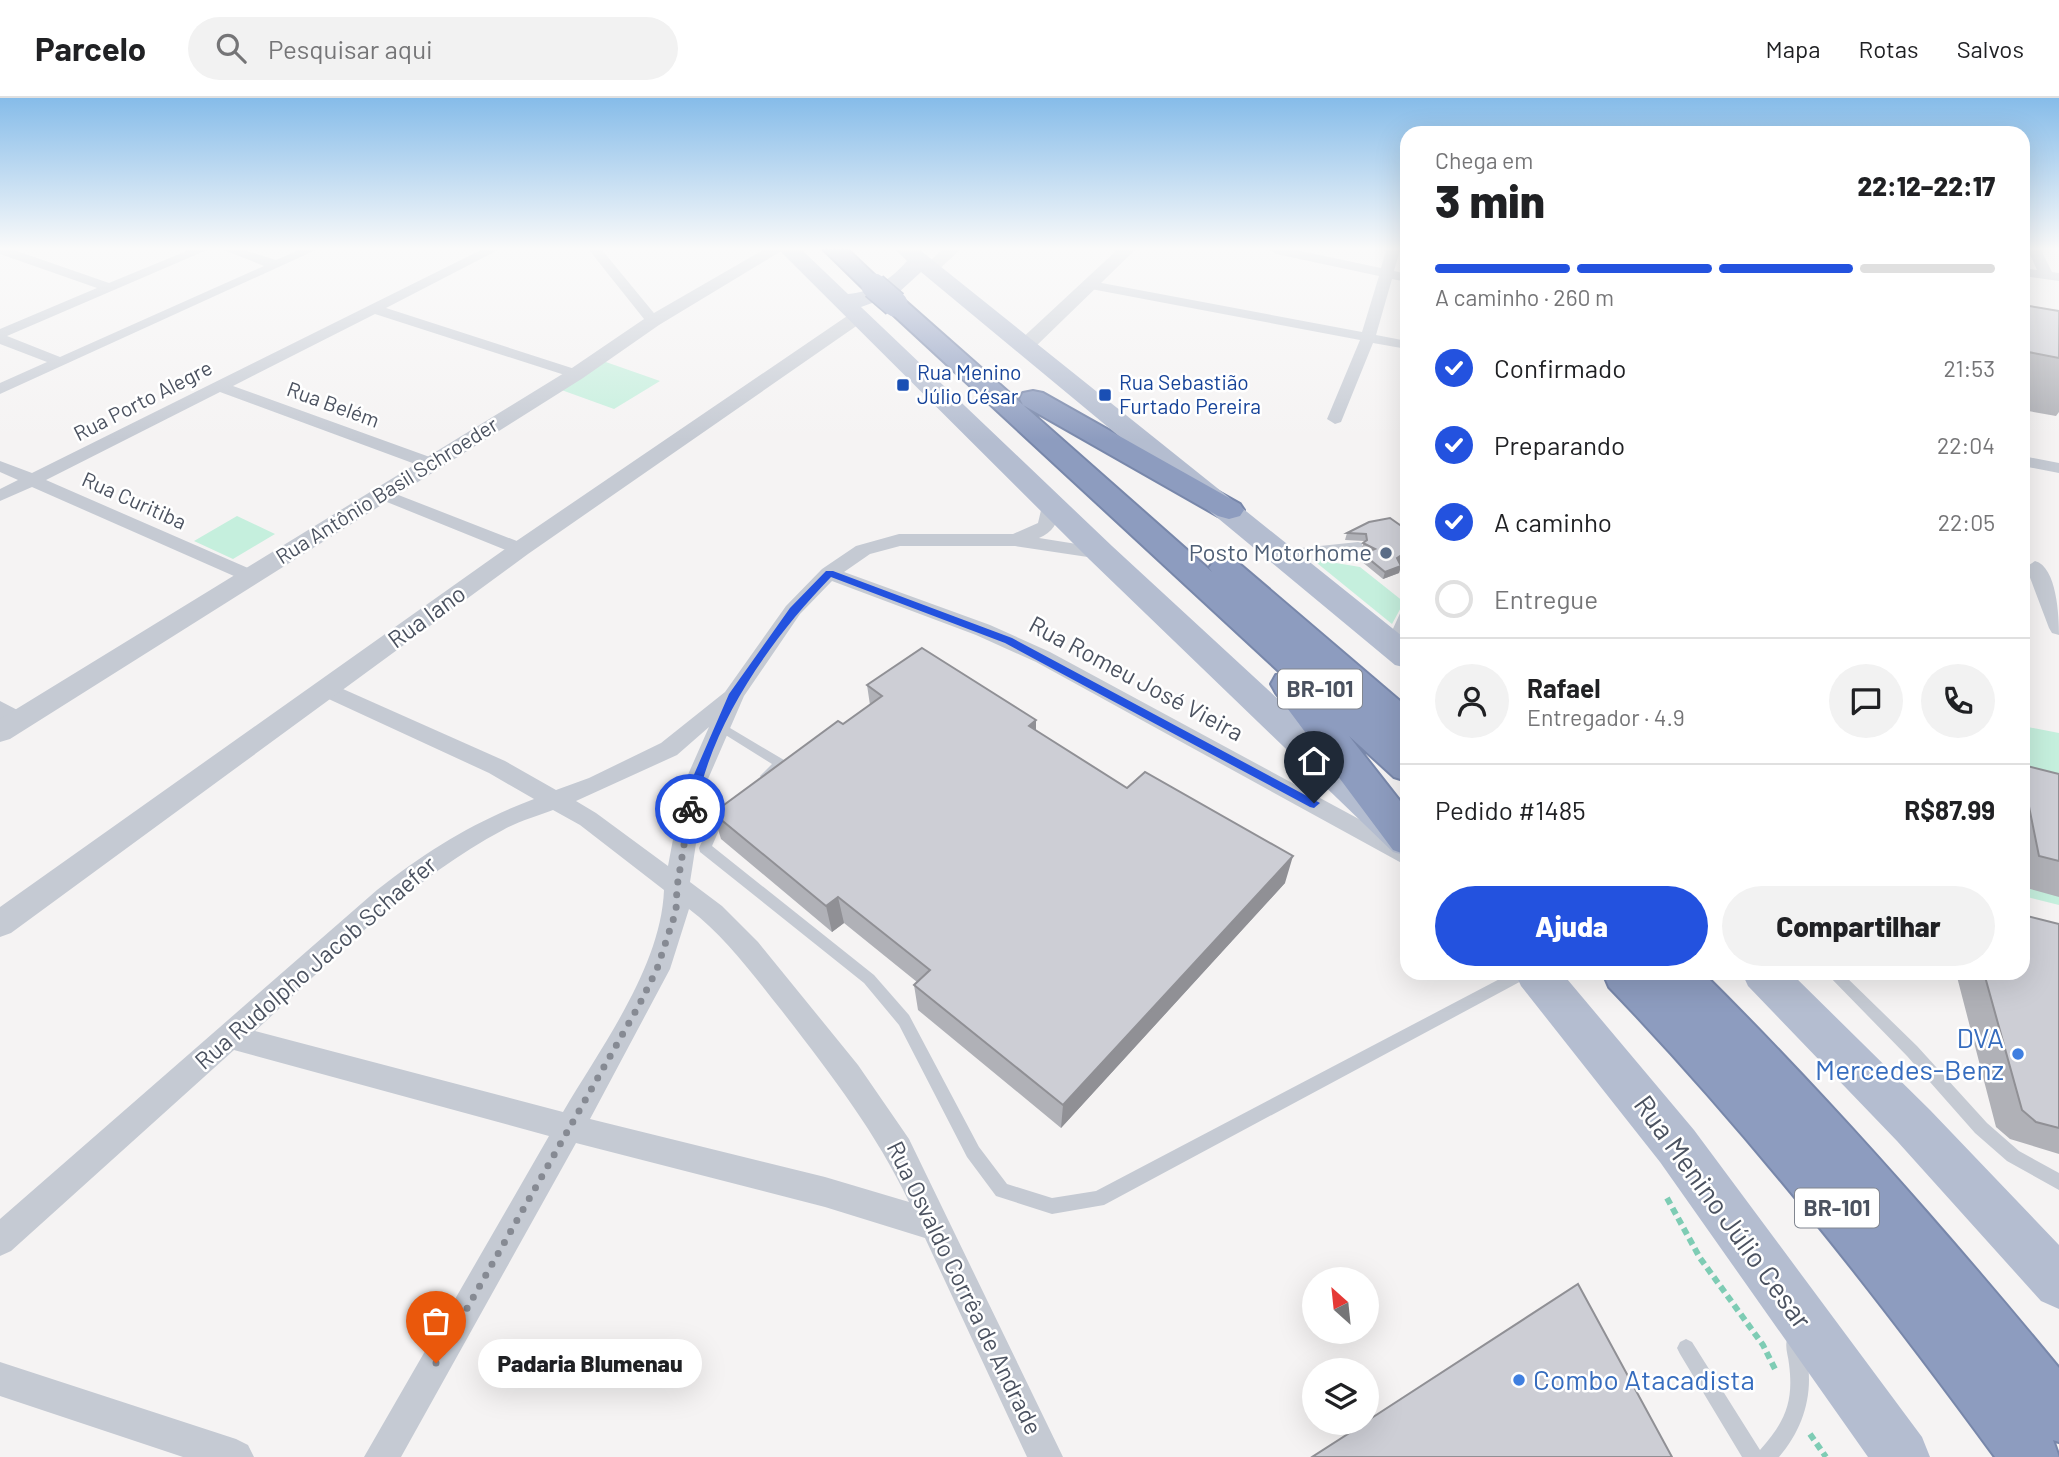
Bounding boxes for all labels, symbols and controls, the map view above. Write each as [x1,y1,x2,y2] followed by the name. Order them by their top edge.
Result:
[188,17,678,80] search box
[35,28,146,68] text: Parcelo
[212,29,250,67] icon: search
[268,33,433,64] text: Pesquisar aqui
[1766,34,1821,63] text: Mapa
[1859,34,1919,63] text: Rotas
[1957,34,2024,63] text: Salvos
[1435,146,1533,174] text: Chega em
[1858,170,1995,201] text: 22:12–22:17
[1435,172,1545,227] text: 3 min
[1435,283,1614,311] text: A caminho · 260 m
[1435,349,1473,387] icon: check
[1494,352,1626,383] text: Confirmado
[69,354,216,445] street label: Rua Porto Alegre
[1943,354,1995,382] text: 21:53
[917,359,1022,408] place label: Rua Menino Júlio César
[1119,369,1261,418] place label: Rua Sebastião Furtado Pereira
[284,375,383,432] street label: Rua Belém
[895,377,911,393] marker: Rua Menino Júlio César
[1097,387,1113,403] marker: Rua Sebastião Furtado Pereira
[271,411,502,568] street label: Rua Antônio Basil Schroeder
[1435,426,1473,464] icon: check
[1494,429,1625,460] text: Preparando
[1937,431,1995,459] text: 22:04
[79,466,191,534] street label: Rua Curitiba
[1435,503,1473,541] icon: check
[1494,506,1612,537] text: A caminho
[1938,508,1995,536] text: 22:05
[1189,537,1372,566] place label: Posto Motorhome
[1378,545,1394,561] marker: Posto Motorhome
[382,578,471,654] street label: Rua Iano
[1494,583,1598,614] text: Entregue
[1025,609,1249,746] street label: Rua Romeu José Vieira
[1435,664,1509,738] button: person
[1829,664,1903,738] button: chat
[1921,664,1995,738] button: phone
[1278,670,1362,708] road number: BR-101
[1527,672,1601,703] text: Rafael
[1527,703,1685,731] text: Entregador · 4.9
[1284,731,1344,803] pin
[1295,742,1333,780] icon: home
[655,774,725,844] courier
[671,790,709,828] icon: bike
[1435,794,1586,825] text: Pedido #1485
[1904,794,1995,825] text: R$87.99
[188,849,442,1075] street label: Rua Rudolpho Jacob Schaefer
[1435,886,1708,966] button: Ajuda
[1722,886,1995,966] button: Compartilhar
[1815,1020,2004,1086] place label: DVA Mercedes-Benz
[2010,1046,2026,1062] marker: DVA Mercedes-Benz
[1628,1088,1820,1335] street label: Rua Menino Júlio Cesar
[882,1136,1049,1439] street label: Rua Osvaldo Corrêa de Andrade
[1795,1189,1879,1228] road number: BR-101
[1302,1267,1379,1344] north arrow
[1302,1267,1379,1435] map controls
[406,1291,466,1363] pin
[417,1302,455,1340] icon: bag
[478,1338,702,1388] callout: Padaria Blumenau
[497,1349,683,1377] text: Padaria Blumenau
[1302,1358,1379,1435] button: layers
[1533,1362,1755,1396] place label: Combo Atacadista
[1511,1372,1527,1388] marker: Combo Atacadista

